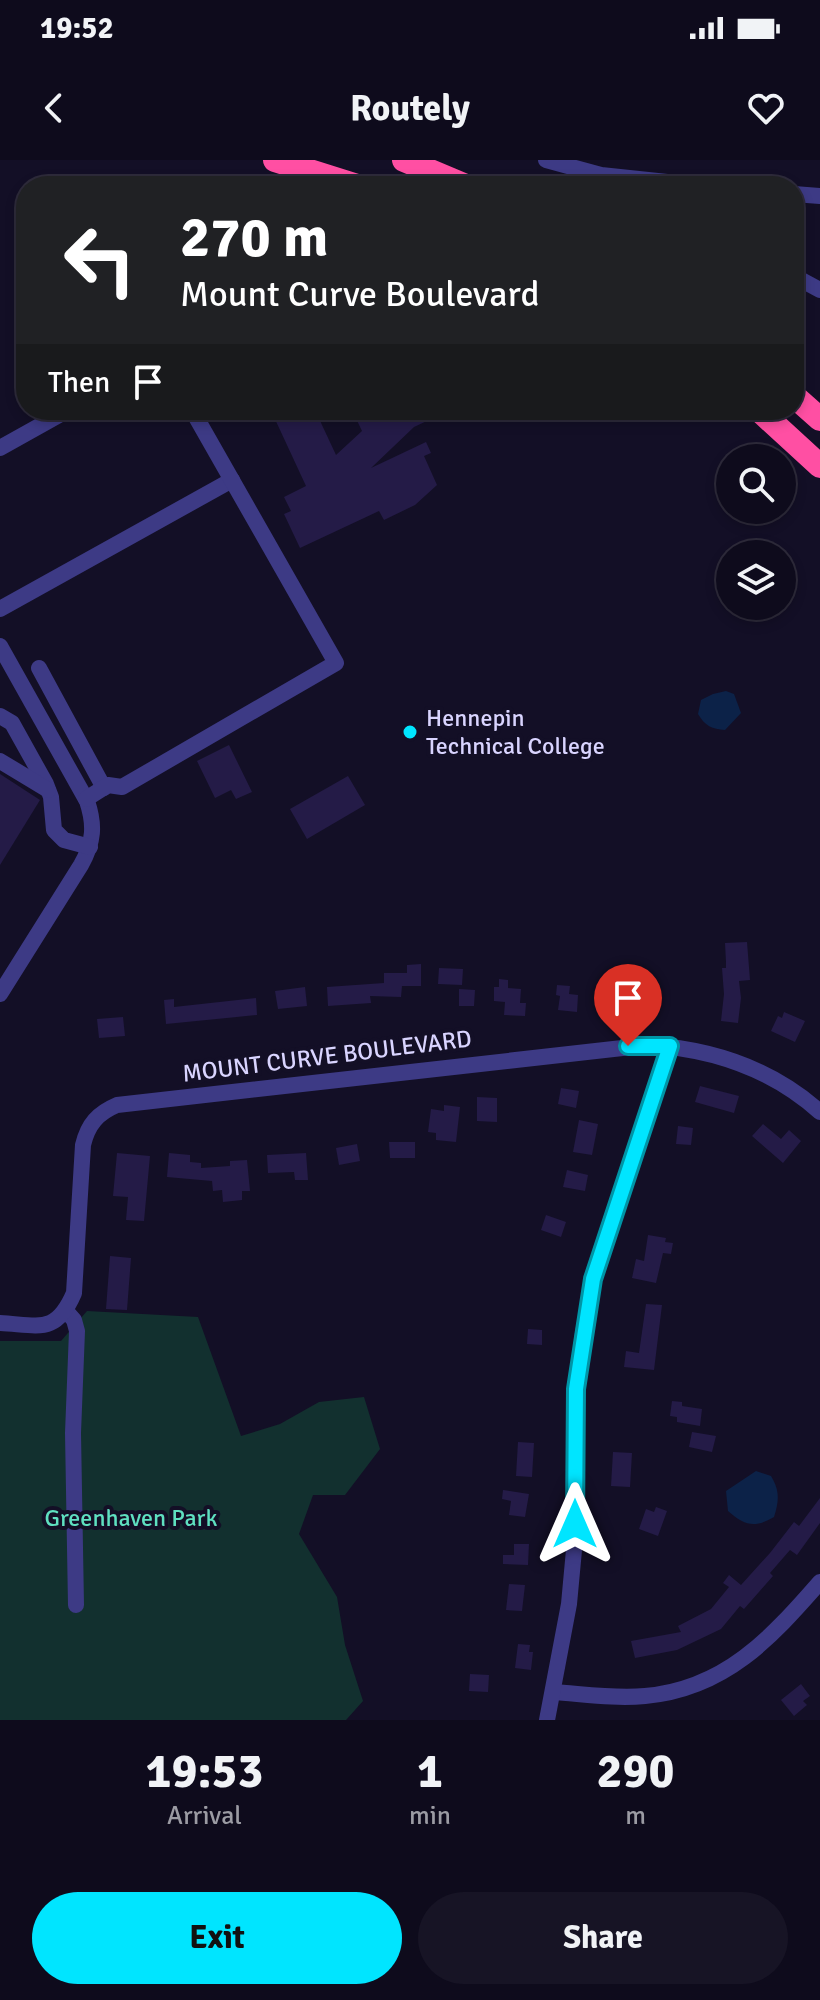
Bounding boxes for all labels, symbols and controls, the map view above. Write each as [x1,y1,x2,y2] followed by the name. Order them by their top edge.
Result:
[40,10,114,47] text: 19:52
[32,86,76,130] icon: back
[350,86,470,131] text: Routely
[744,86,788,130] icon: heart
[180,203,328,272] text: 270 m
[48,208,152,312] icon: left
[180,272,540,317] text: Mount Curve Boulevard
[126,360,170,404] icon: arrive
[48,364,110,401] text: Then
[716,444,796,620] map controls
[716,444,796,524] button: search
[716,540,796,620] button: layers
[426,703,605,761] place label: Hennepin Technical College
[401,723,419,741] marker: Hennepin Technical College
[594,964,662,1046] pin
[606,976,650,1020] icon: arrive
[181,1023,473,1089] street label: MOUNT CURVE BOULEVARD
[533,1482,617,1566] position arrow
[45,1503,217,1533] park label: Greenhaven Park
[146,1742,263,1801] text: 19:53
[417,1742,443,1801] text: 1
[597,1742,674,1801] text: 290
[167,1800,242,1832] text: Arrival
[409,1800,451,1832] text: min
[625,1800,646,1832] text: m
[32,1892,402,1984] button: Exit
[418,1892,788,1984] button: Share

